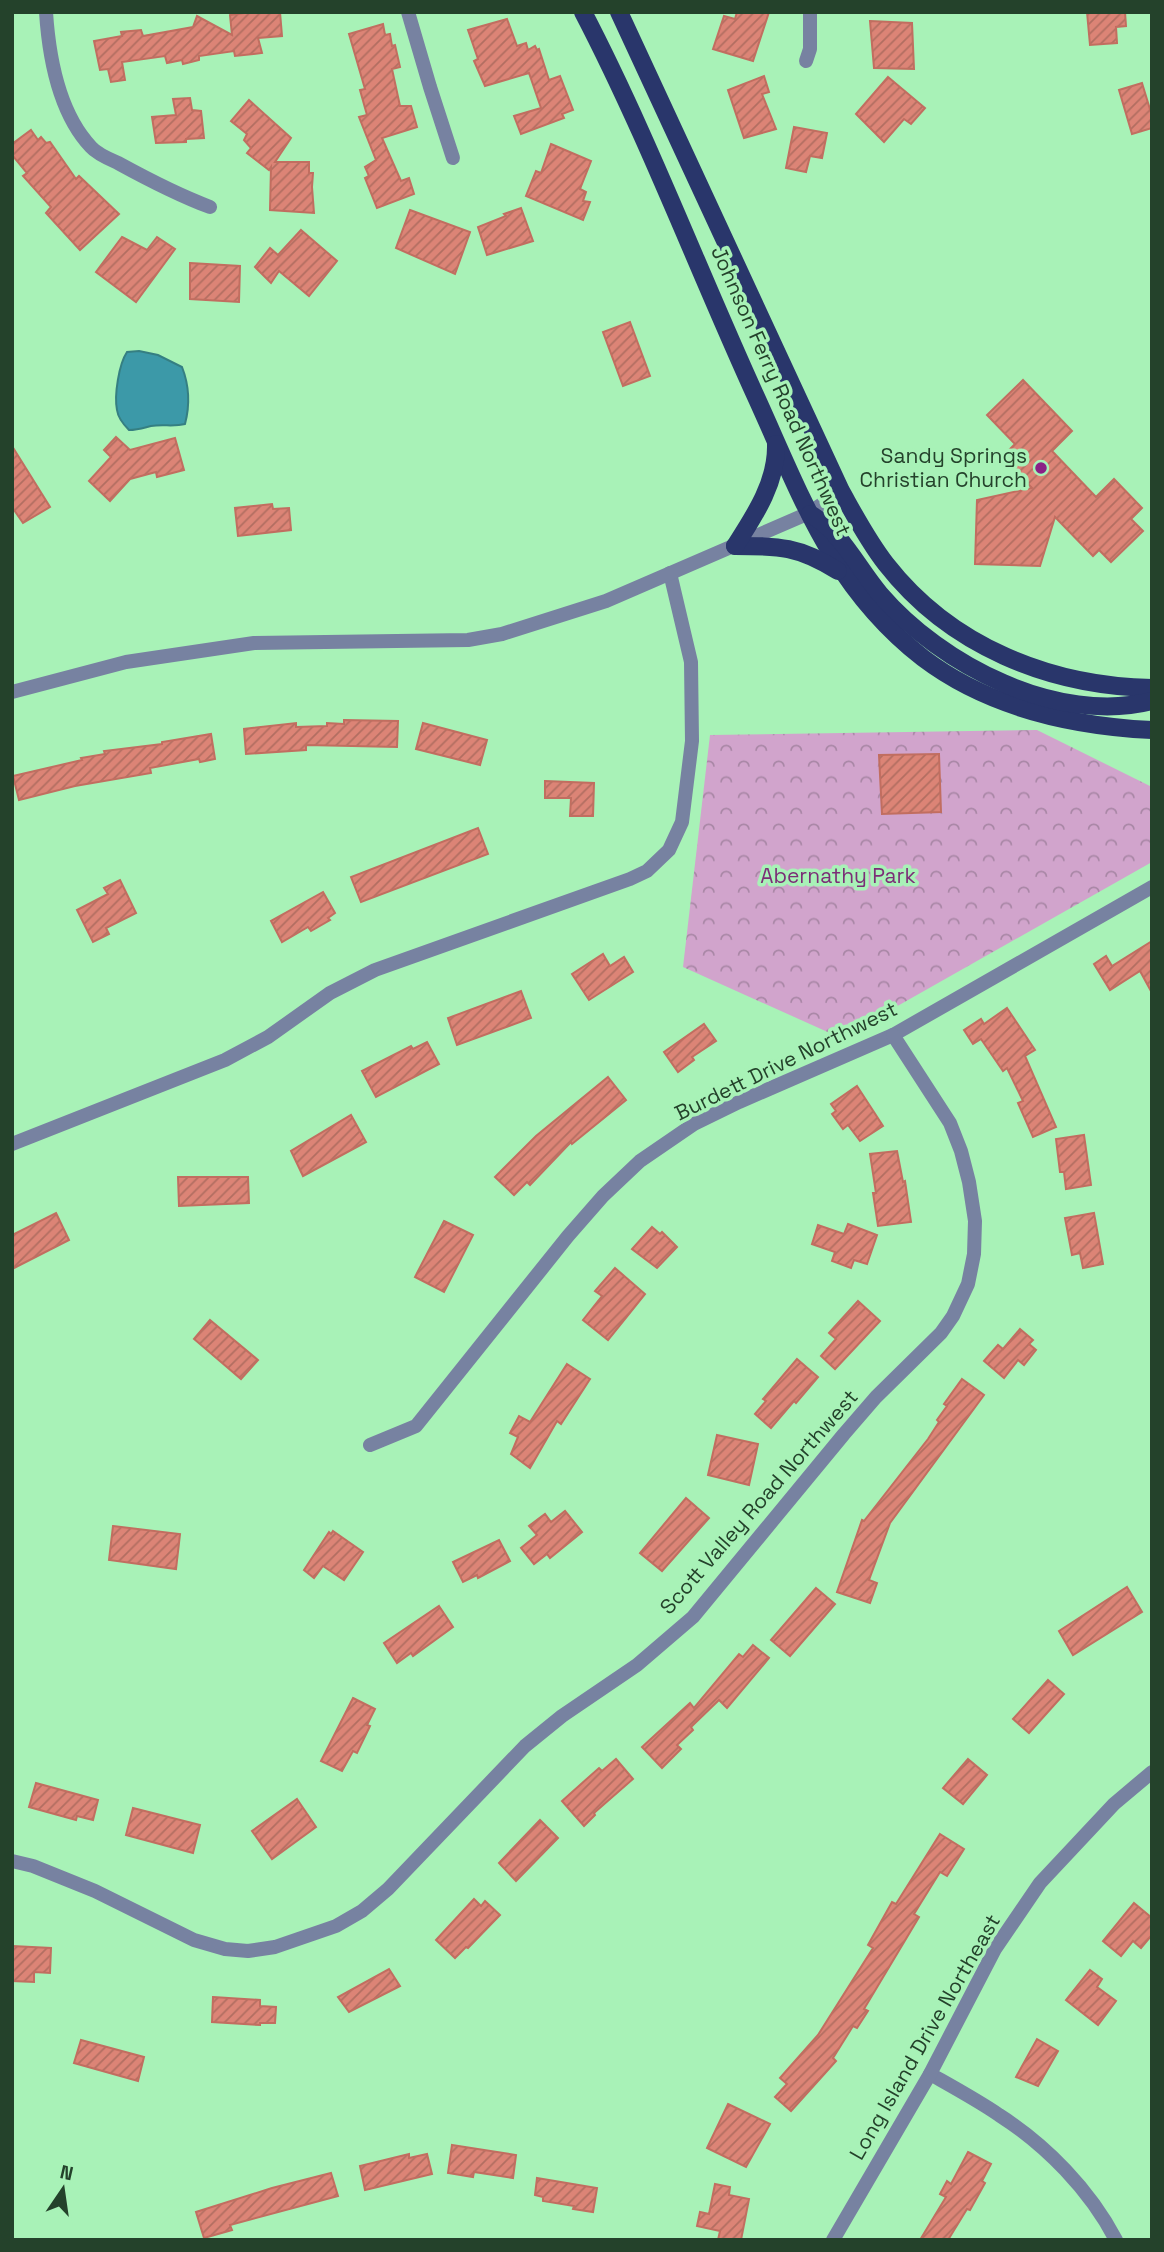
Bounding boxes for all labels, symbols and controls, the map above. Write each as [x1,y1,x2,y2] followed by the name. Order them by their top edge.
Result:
[705,242,858,540] street label: Johnson Ferry Road Northwest
[860,442,1027,493] place label: Sandy Springs Christian Church
[1033,460,1049,476] marker: Sandy Springs Christian Church
[760,862,916,889] park label: Abernathy Park
[670,995,902,1126] street label: Burdett Drive Northwest
[654,1384,864,1620] street label: Scott Valley Road Northwest
[843,1909,1006,2164] street label: Long Island Drive Northeast
[28,2154,98,2224] north arrow
[58,2159,76,2187] text: N

